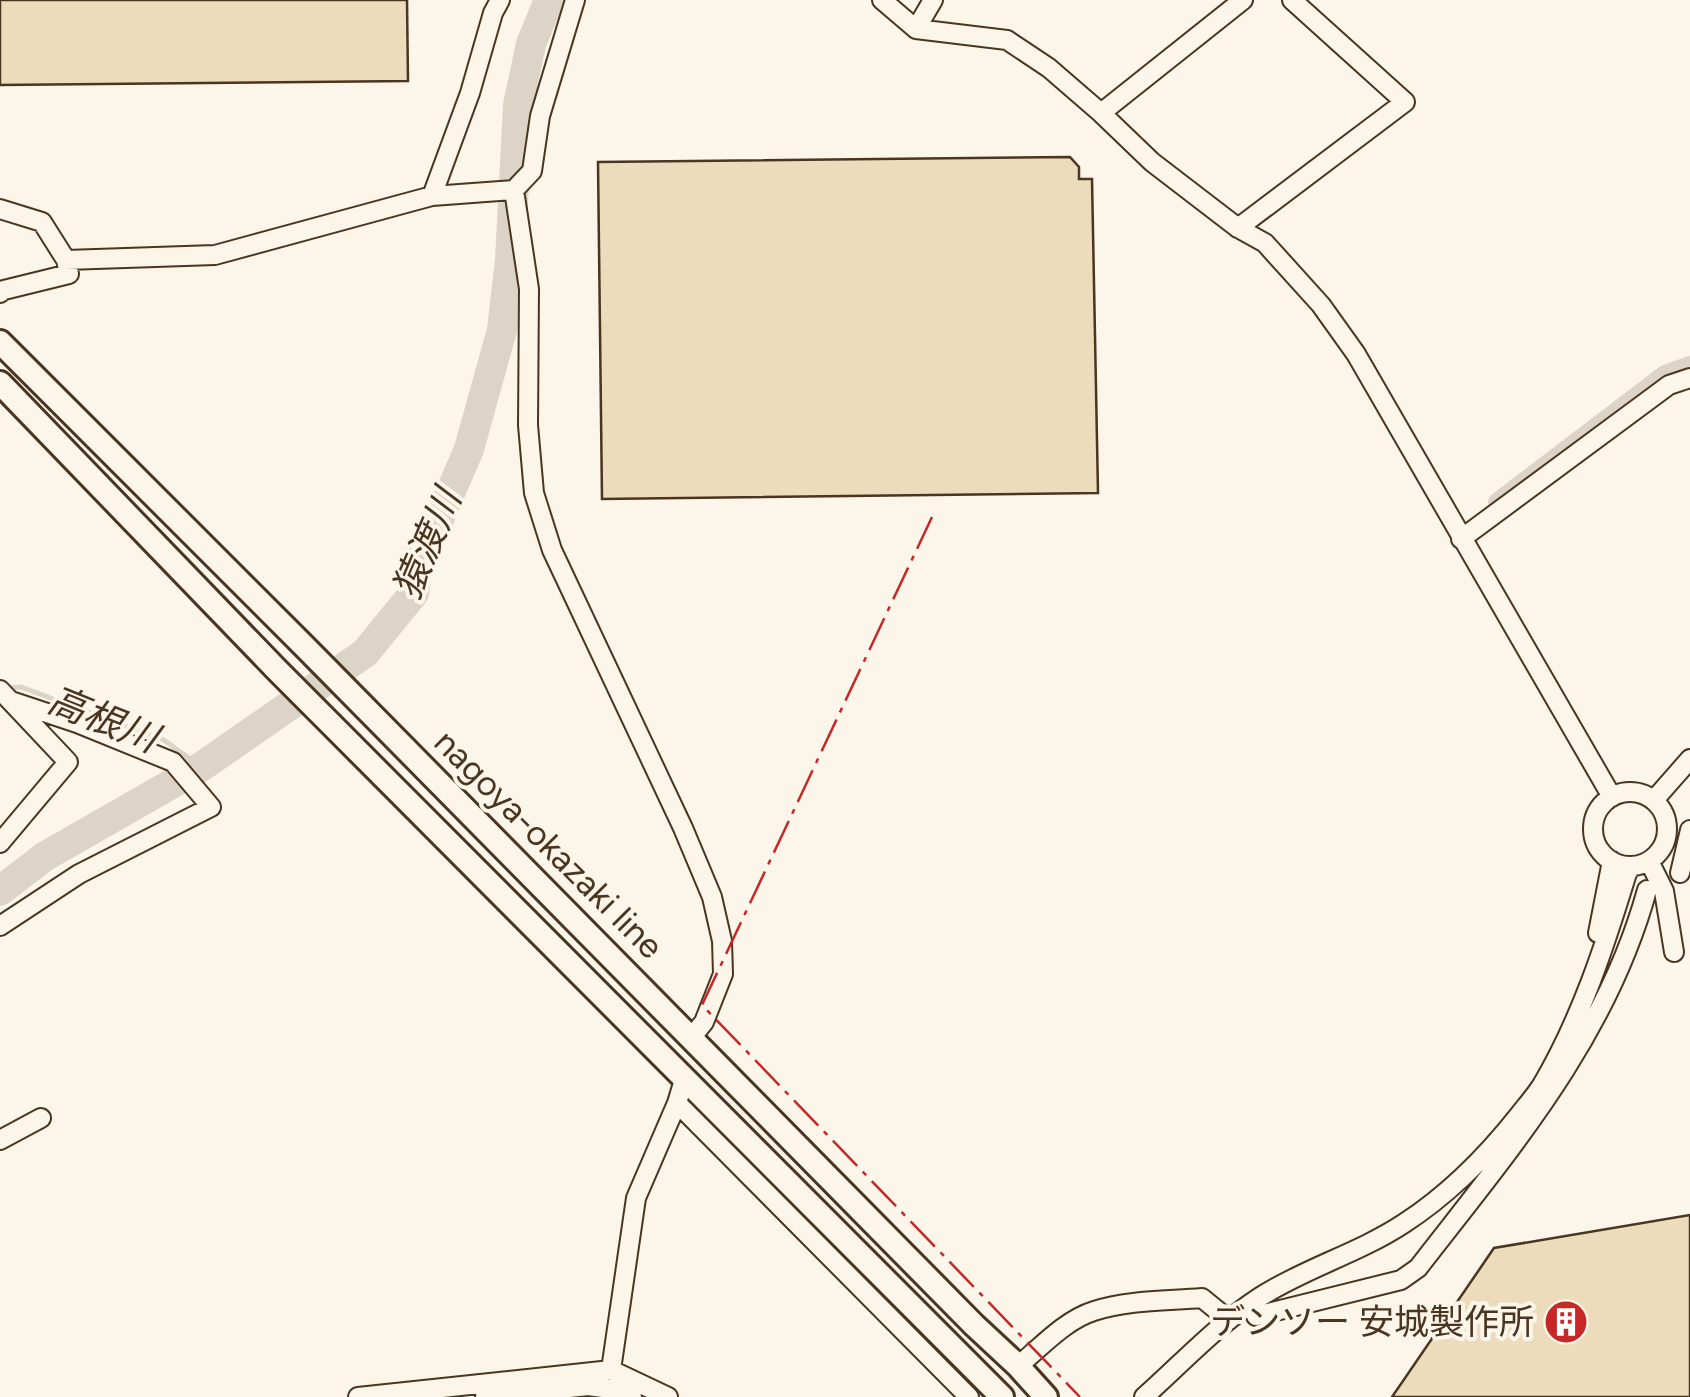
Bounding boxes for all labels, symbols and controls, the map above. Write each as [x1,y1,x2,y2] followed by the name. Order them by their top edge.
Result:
[384,479,472,605] water label: 猿渡川
[42,676,168,763] water label: 高根川
[426,721,672,967] street label: nagoya-okazaki line
[1543,1299,1589,1345] building icon: デンソー 安城製作所
[1210,1301,1534,1343] place label: デンソー 安城製作所

